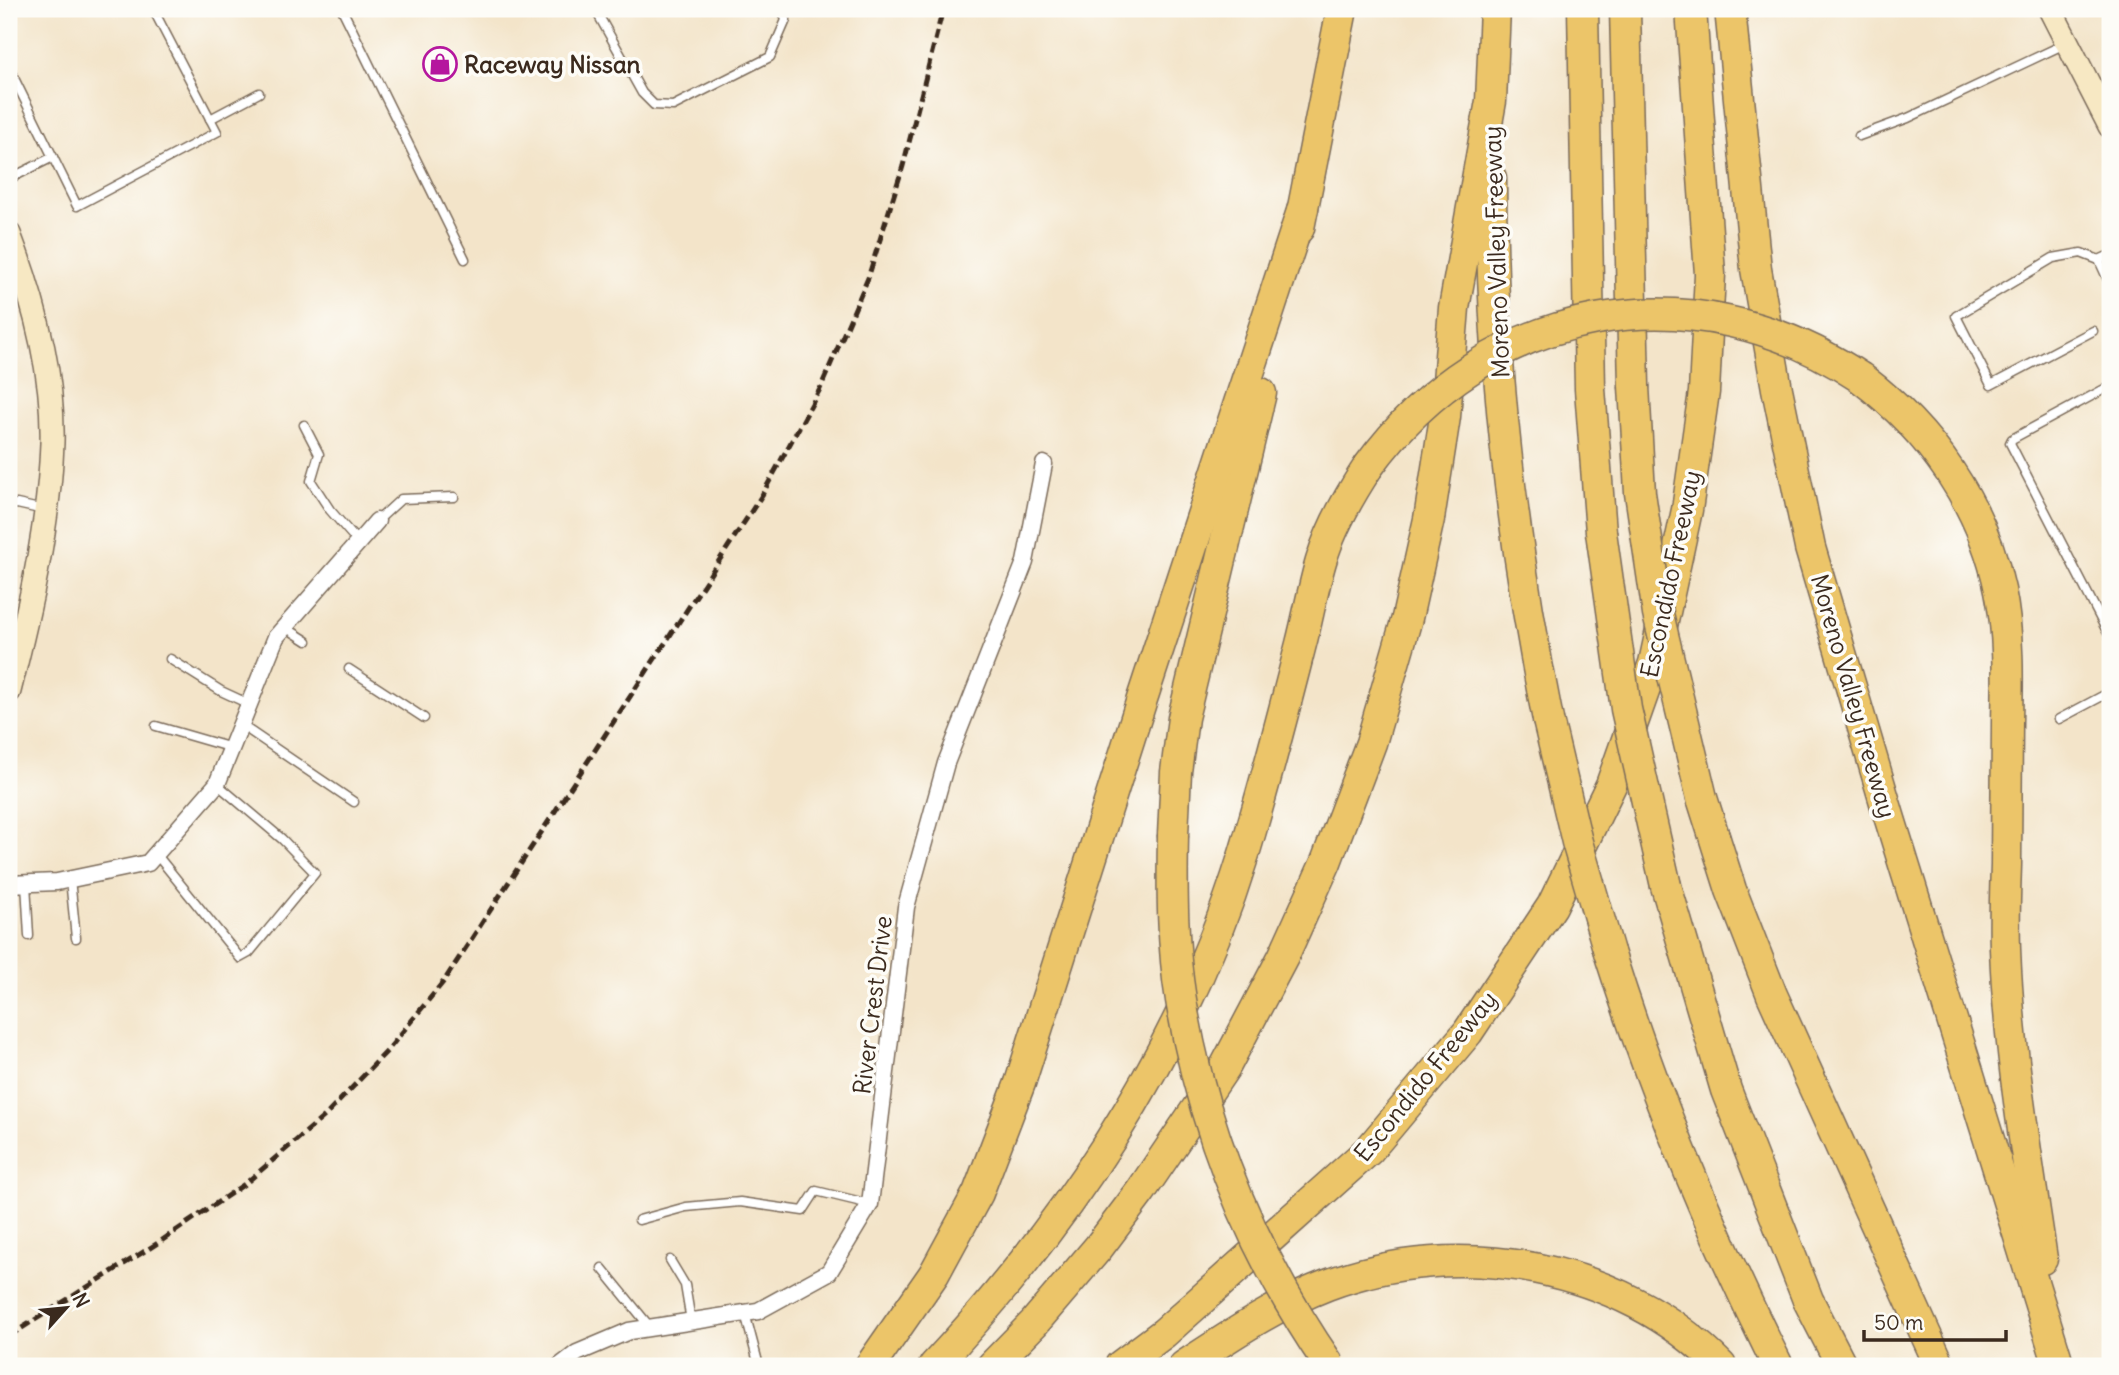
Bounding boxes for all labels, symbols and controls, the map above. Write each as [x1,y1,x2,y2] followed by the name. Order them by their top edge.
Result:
[421,45,459,83] shop icon: Raceway Nissan
[464,49,641,79] place label: Raceway Nissan
[1477,125,1515,379] street label: Moreno Valley Freeway
[1633,468,1707,680] street label: Escondido Freeway
[1805,571,1903,821] street label: Moreno Valley Freeway
[846,914,898,1096] street label: River Crest Drive
[1347,985,1503,1167] street label: Escondido Freeway
[32,1274,102,1344] north arrow
[67,1289,95,1312] text: N
[1864,1298,2005,1342] scale bar
[1874,1309,1923,1336] text: 50 m

